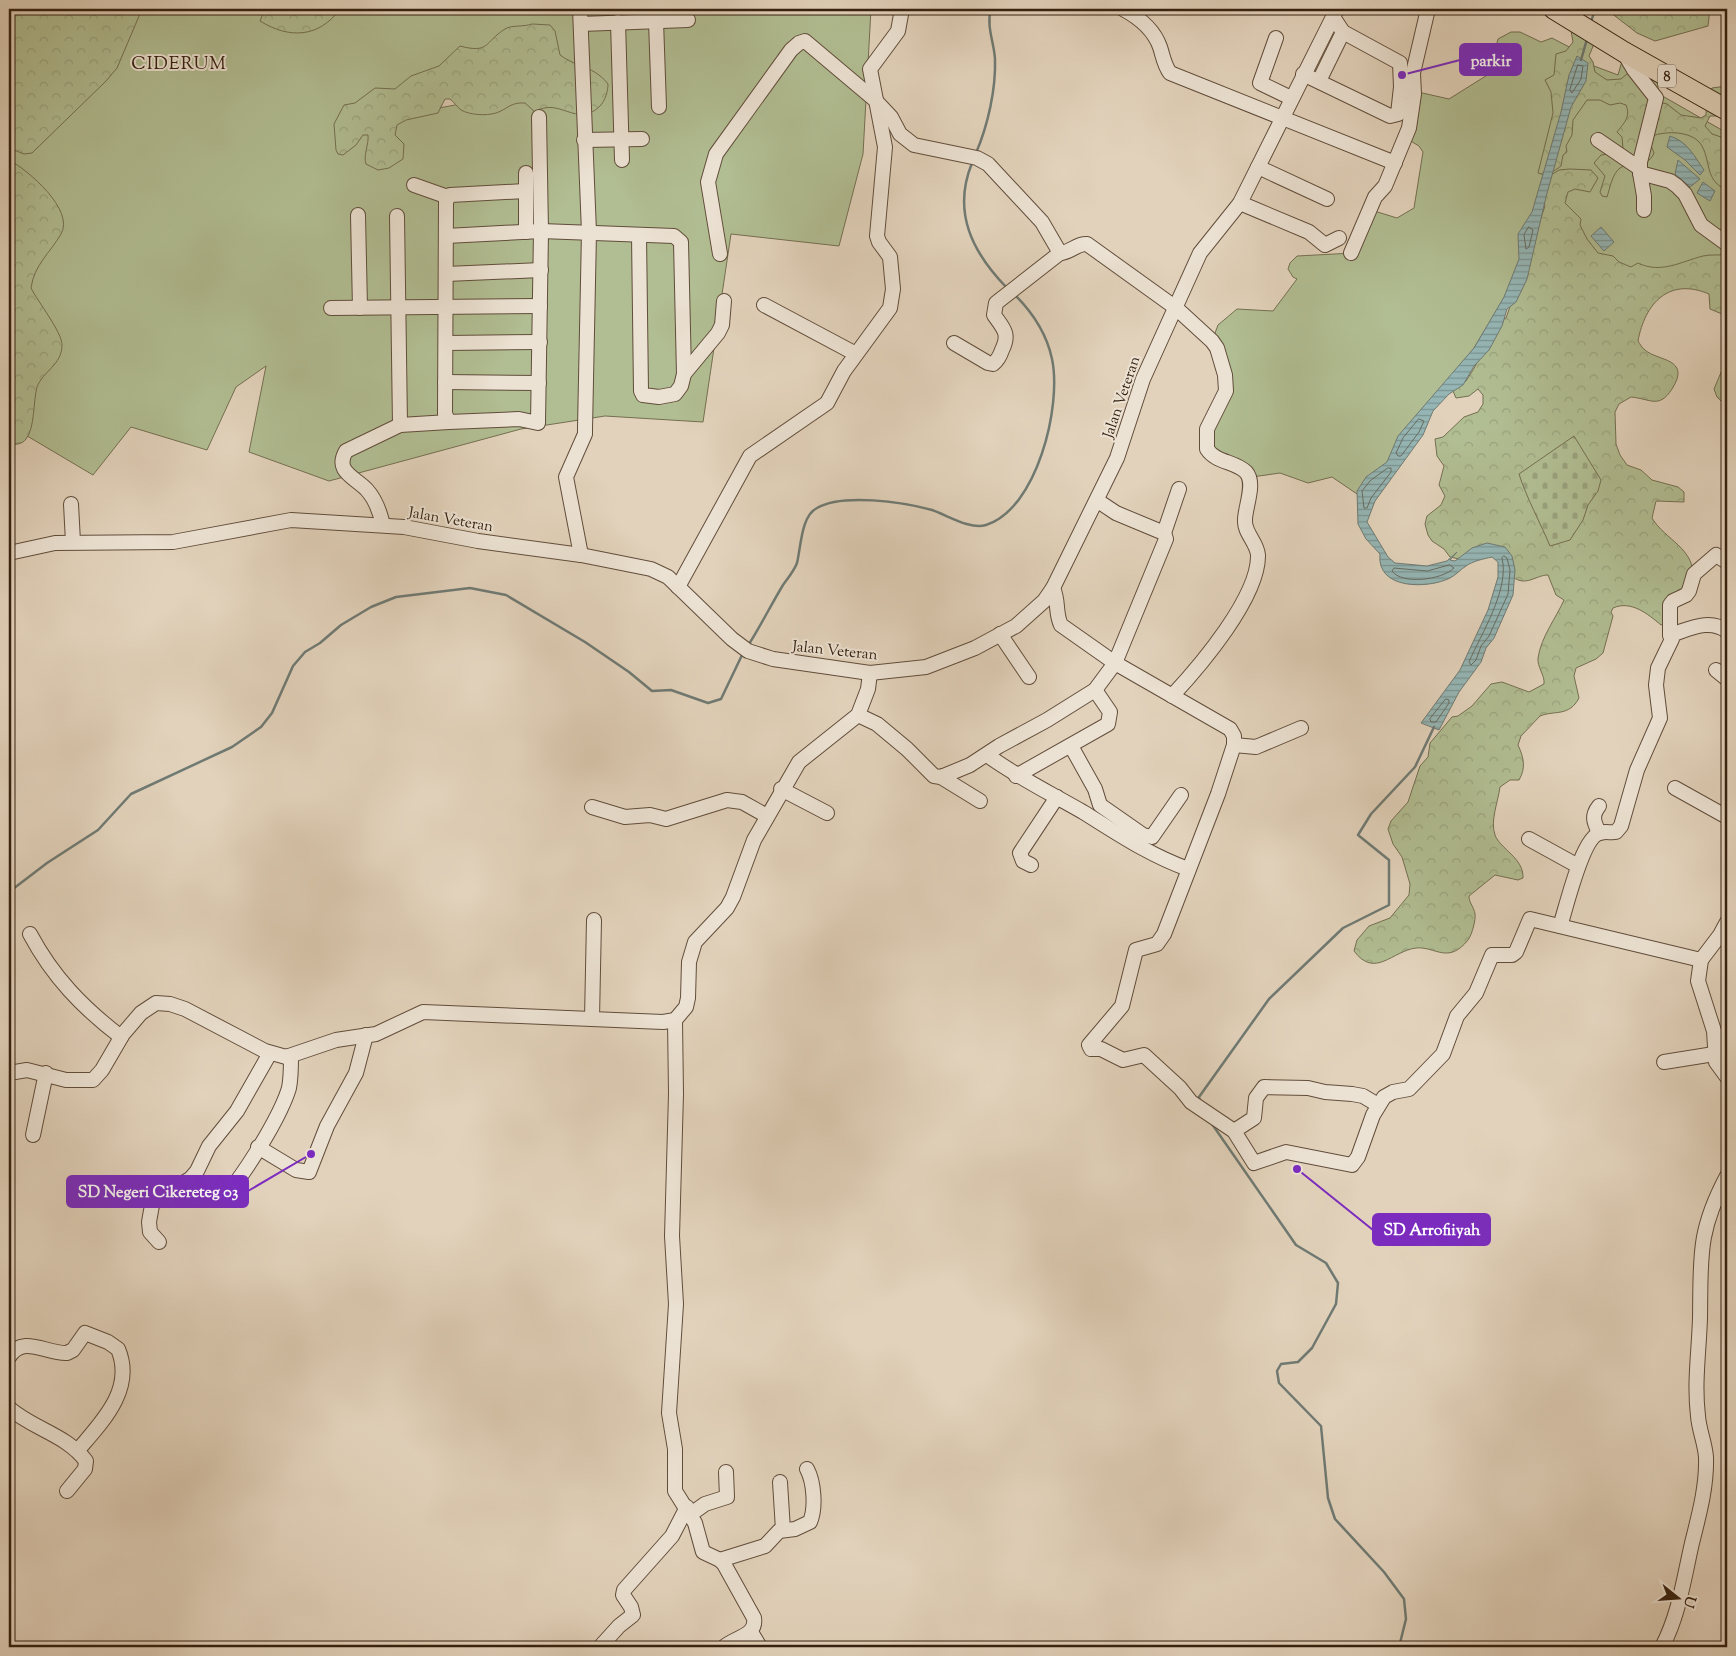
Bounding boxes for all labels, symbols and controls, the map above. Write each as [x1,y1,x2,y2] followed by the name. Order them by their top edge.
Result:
[1460,44,1521,75] callout: parkir
[1470,51,1513,74] text: parkir
[131,52,227,78] district label: CIDERUM
[1658,64,1676,88] road number: 8
[1098,354,1146,442] street label: Jalan Veteran
[406,503,495,538] street label: Jalan Veteran
[790,636,879,666] street label: Jalan Veteran
[67,1176,248,1207] callout: SD Negeri Cikereteg 03
[78,1182,239,1205] text: SD Negeri Cikereteg 03
[1373,1214,1490,1245] callout: SD Arrofiiyah
[1384,1220,1481,1243] text: SD Arrofiiyah
[1654,1574,1704,1624] north arrow
[1677,1593,1700,1610] text: U

